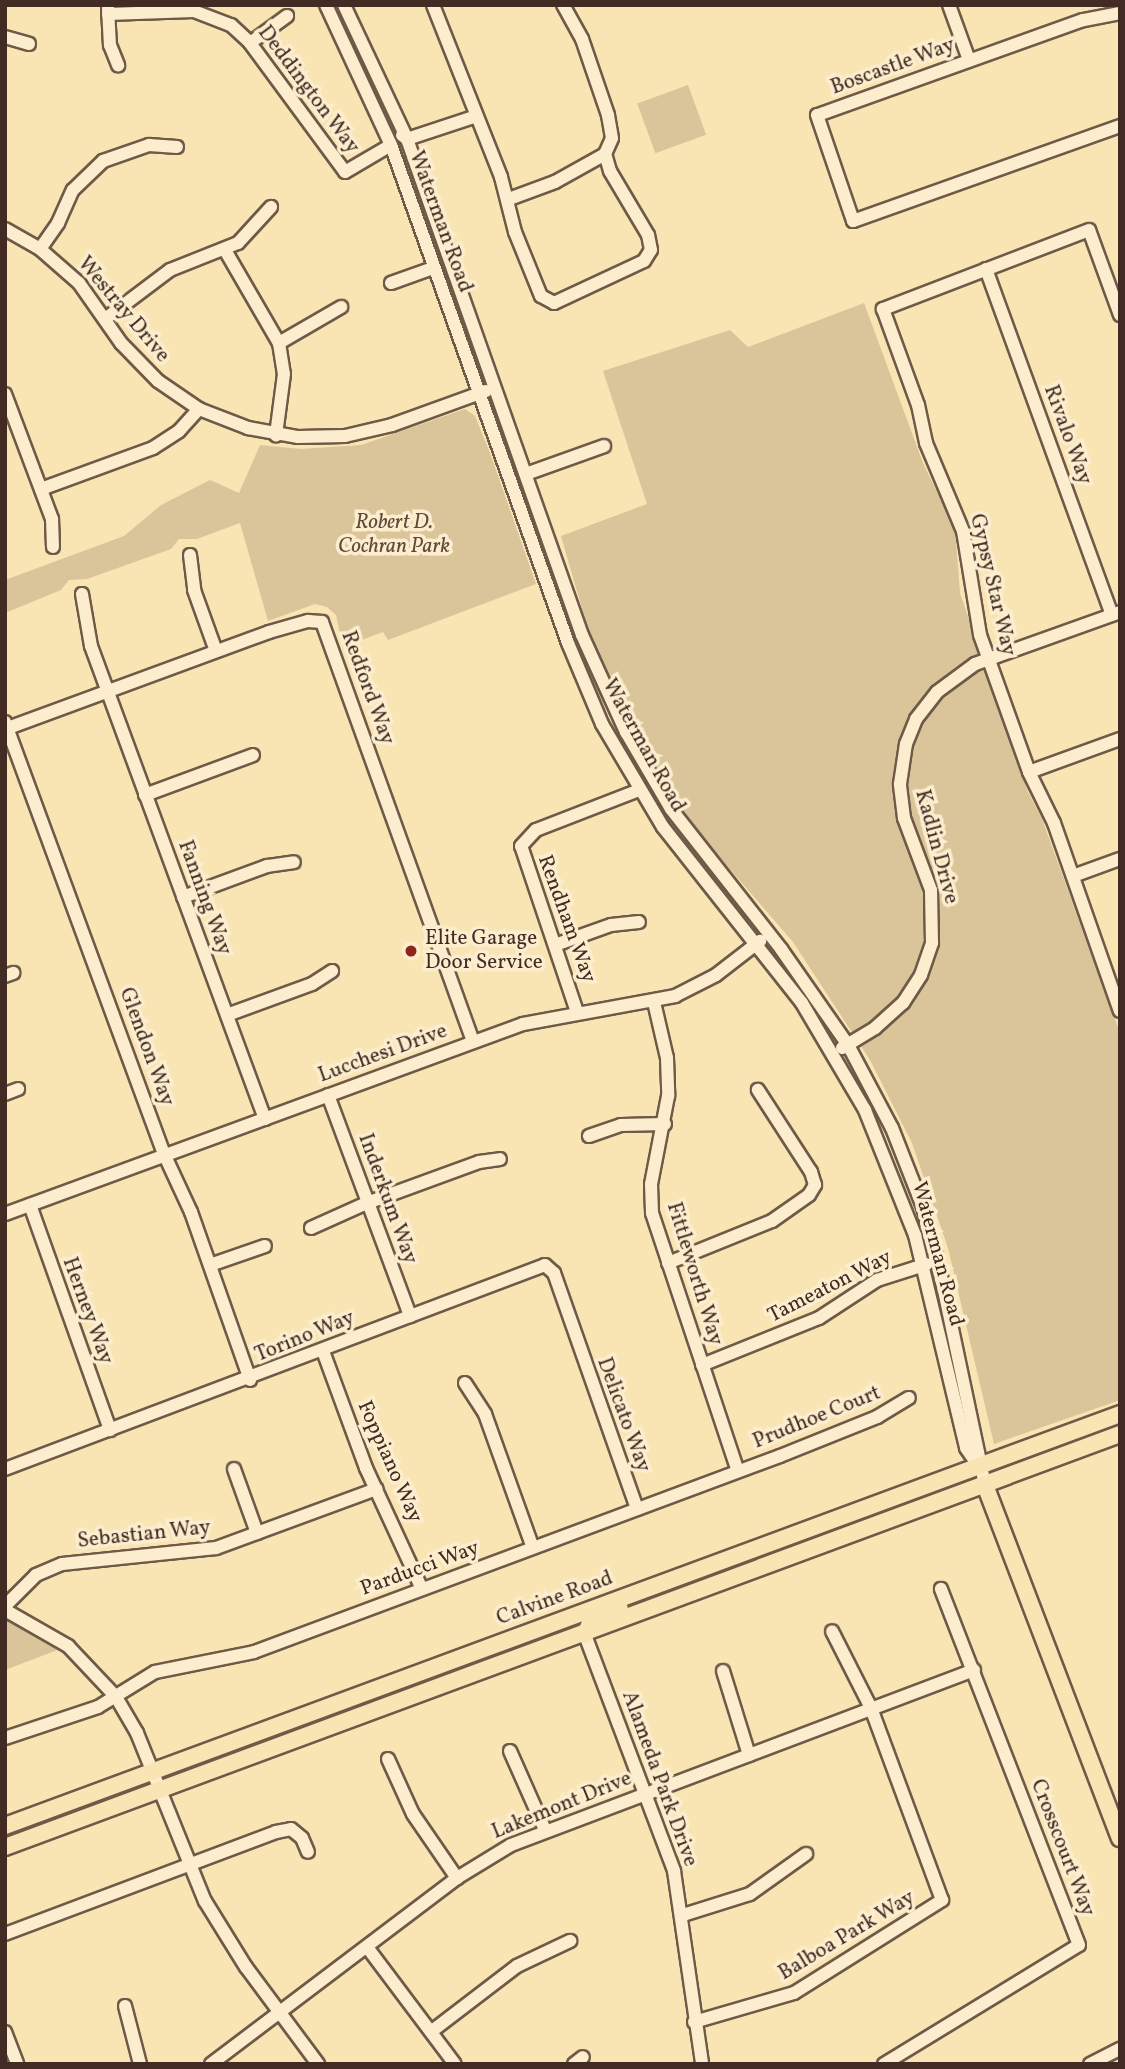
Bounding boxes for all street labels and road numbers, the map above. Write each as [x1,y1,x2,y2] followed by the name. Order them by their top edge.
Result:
[251,21,365,159] street label: Deddington Way
[827,33,959,101] street label: Boscastle Way
[403,148,477,296] street label: Waterman Road
[71,252,175,368] street label: Westray Drive
[1037,382,1097,488] street label: Rivalo Way
[963,511,1021,659] street label: Gypsy Star Way
[335,627,399,749] street label: Redford Way
[596,675,690,817] street label: Waterman Road
[909,787,963,907] street label: Kadlin Drive
[171,837,237,959] street label: Fanning Way
[531,851,601,987] street label: Rendham Way
[113,984,179,1110] street label: Glendon Way
[315,1019,451,1089] street label: Lucchesi Drive
[352,1130,422,1268] street label: Inderkum Way
[906,1179,968,1329] street label: Waterman Road
[660,1199,728,1349] street label: Fittleworth Way
[764,1245,896,1329] street label: Tameaton Way
[56,1254,118,1368] street label: Herney Way
[251,1306,359,1368] street label: Torino Way
[591,1354,655,1476] street label: Delicato Way
[749,1381,885,1455] street label: Prudhoe Court
[351,1397,427,1527] street label: Foppiano Way
[76,1515,212,1555] street label: Sebastian Way
[357,1536,483,1602] street label: Parducci Way
[493,1566,617,1632] street label: Calvine Road
[616,1688,702,1870] street label: Alameda Park Drive
[488,1767,636,1845] street label: Lakemont Drive
[1024,1776,1100,1920] street label: Crosscourt Way
[774,1885,920,1987] street label: Balboa Park Way

